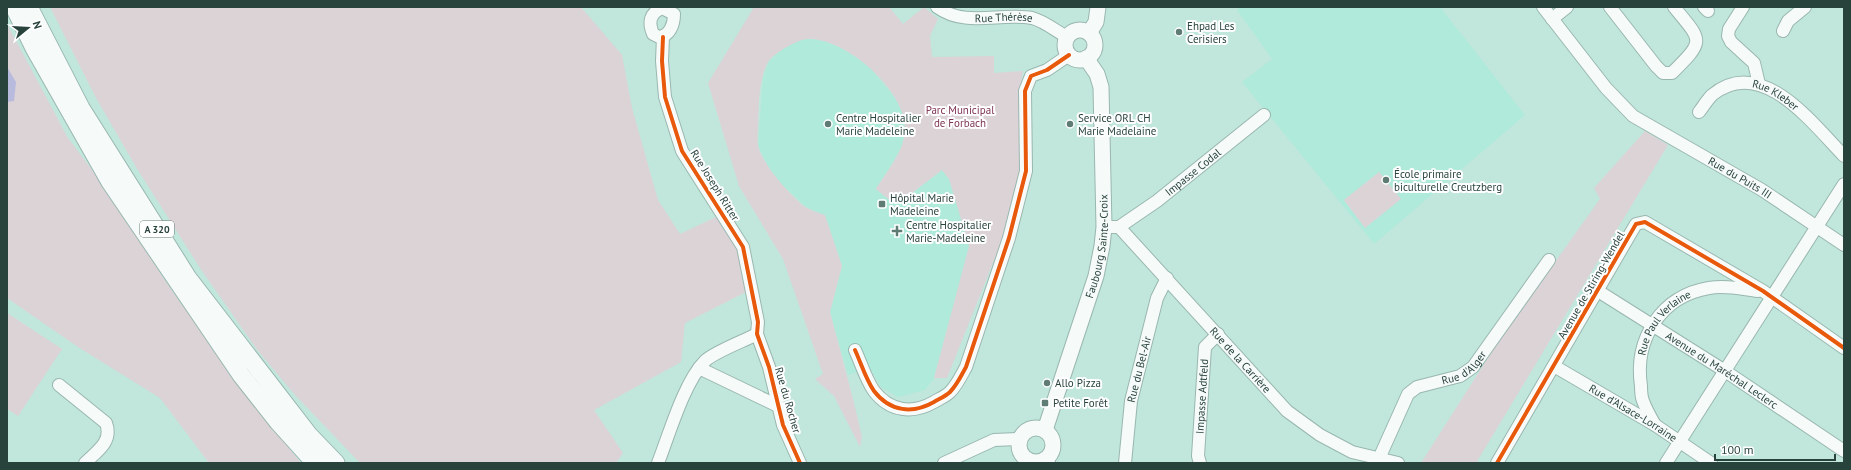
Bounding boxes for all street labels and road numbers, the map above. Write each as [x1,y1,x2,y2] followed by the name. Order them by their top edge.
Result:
[975,10,1034,25] street label: Rue Thérèse
[1751,76,1802,114] street label: Rue Kleber
[1162,145,1224,199] street label: Impasse Codal
[688,147,743,223] street label: Rue Joseph Ritter
[1706,154,1775,202] street label: Rue du Puits III
[1082,194,1111,300] street label: Faubourg Sainte-Croix
[140,221,174,237] road number: A 320
[1554,228,1628,341] street label: Avenue de Stiring-Wendel
[1634,287,1693,357] street label: Rue Paul Verlaine
[1207,324,1274,396] street label: Rue de la Carrière
[1663,328,1781,412] street label: Avenue du Maréchal Leclerc
[1124,334,1154,404] street label: Rue du Bel-Air
[1440,348,1489,387] street label: Rue d'Alger
[1192,358,1211,434] street label: Impasse Adtfeld
[772,365,804,435] street label: Rue du Rocher
[1587,381,1680,445] street label: Rue d'Alsace-Lorraine

